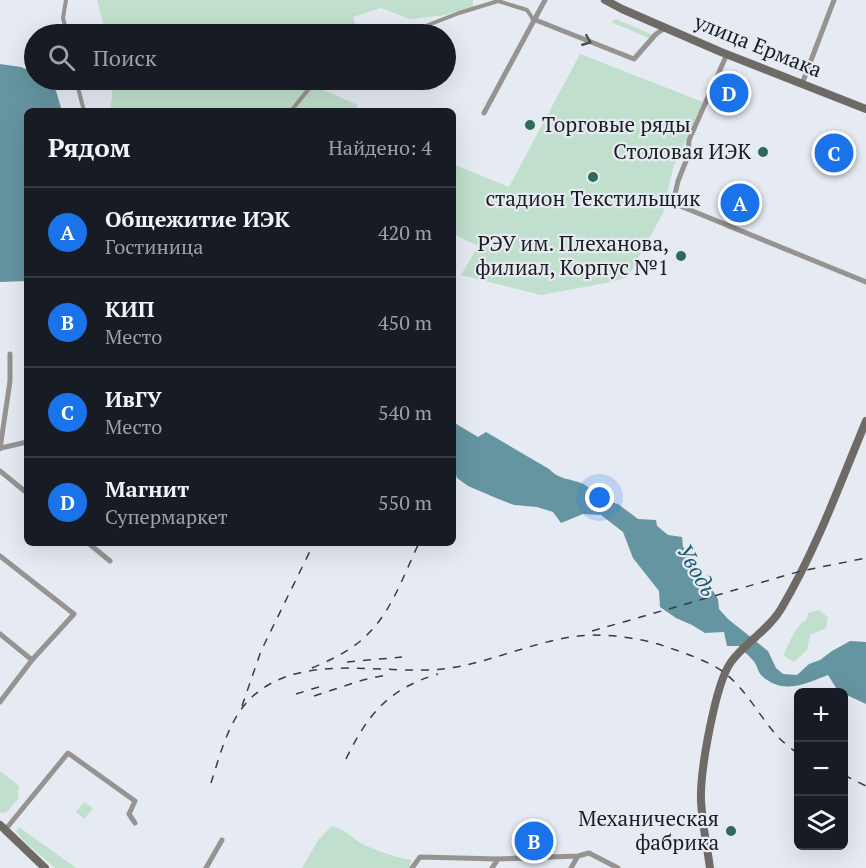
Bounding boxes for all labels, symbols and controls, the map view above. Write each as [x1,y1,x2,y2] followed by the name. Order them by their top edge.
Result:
[690,6,827,83] street label: улица Ермака
[24,24,456,90] search box
[581,34,592,46] one-way arrow
[45,41,78,74] icon: search
[93,43,157,72] text: Поиск
[710,70,748,116] pin: D
[542,110,691,138] place label: Торговые ряды
[523,118,537,132] marker: Торговые ряды
[48,130,131,164] text: Рядом
[814,130,854,176] pin: C
[328,134,432,161] text: Найдено: 4
[613,137,751,165] place label: Столовая ИЭК
[756,145,770,159] marker: Столовая ИЭК
[586,170,600,184] marker: стадион Текстильщик
[720,180,760,226] pin: A
[486,184,701,212] place label: стадион Текстильщик
[105,204,290,233] text: Общежитие ИЭК
[60,219,75,246] text: A
[378,219,432,246] text: 420 m
[475,229,669,281] place label: РЭУ им. Плеханова, филиал, Корпус №1
[105,233,203,260] text: Гостиница
[674,249,688,263] marker: РЭУ им. Плеханова, филиал, Корпус №1
[105,294,154,323] text: КИП
[61,309,74,336] text: B
[378,309,432,336] text: 450 m
[105,323,162,350] text: Место
[105,384,162,413] text: ИвГУ
[61,399,74,426] text: C
[378,399,432,426] text: 540 m
[105,413,162,440] text: Место
[105,474,189,503] text: Магнит
[585,483,614,512] your location
[60,489,75,516] text: D
[378,489,432,516] text: 550 m
[105,503,228,530] text: Супермаркет
[671,538,724,601] water label: Уводь
[794,688,848,850] map controls
[794,688,848,742] button: +
[794,742,848,796] button: −
[794,796,848,850] button: layers
[578,804,719,856] place label: Механическая фабрика
[514,818,554,864] pin: B
[724,824,738,838] marker: Механическая фабрика

